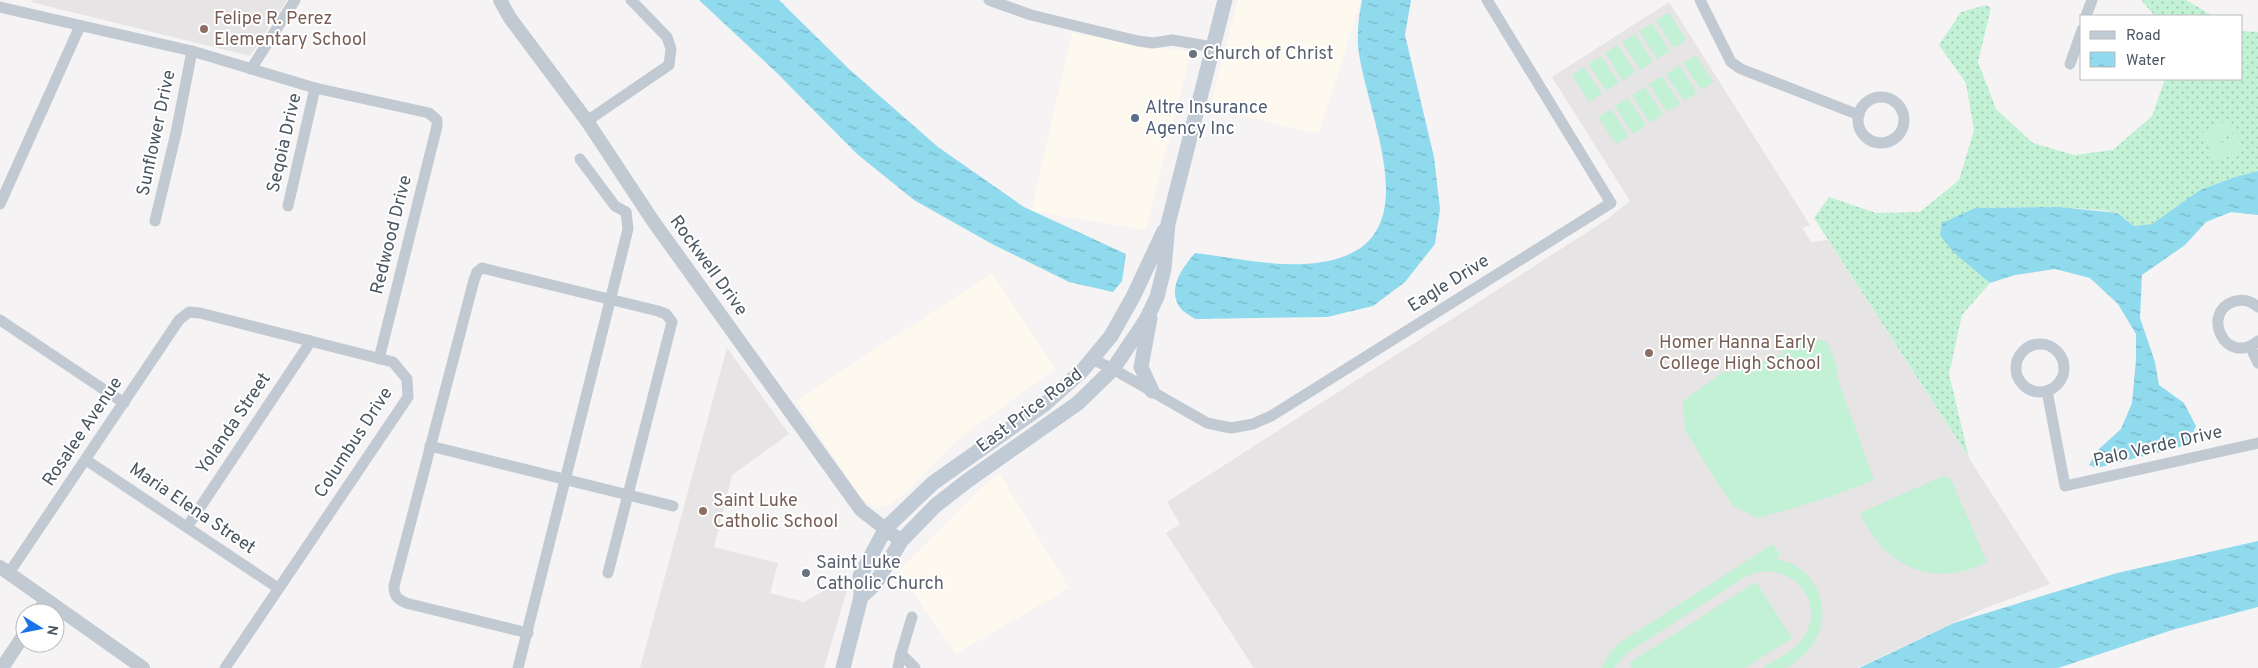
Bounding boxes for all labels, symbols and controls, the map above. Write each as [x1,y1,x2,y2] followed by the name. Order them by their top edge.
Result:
[214,8,367,52] place label: Felipe R. Perez Elementary School
[2080,15,2243,80] legend
[198,23,210,35] marker: Felipe R. Perez Elementary School
[2126,27,2161,46] text: Road
[1203,43,1334,66] place label: Church of Christ
[1187,48,1199,60] marker: Church of Christ
[2126,52,2166,71] text: Water
[132,68,182,198] street label: Sunflower Drive
[262,91,308,195] street label: Seqoia Drive
[1145,97,1268,141] place label: Altre Insurance Agency Inc
[1129,112,1141,124] marker: Altre Insurance Agency Inc
[366,173,418,297] street label: Redwood Drive
[664,211,752,321] street label: Rockwell Drive
[1404,250,1494,318] street label: Eagle Drive
[1659,332,1821,376] place label: Homer Hanna Early College High School
[1643,347,1655,359] marker: Homer Hanna Early College High School
[972,364,1088,458] street label: East Price Road
[191,369,277,479] street label: Yolanda Street
[38,373,128,491] street label: Rosalee Avenue
[310,383,398,503] street label: Columbus Drive
[2091,421,2225,473] street label: Palo Verde Drive
[124,458,260,560] street label: Maria Elena Street
[713,490,838,534] place label: Saint Luke Catholic School
[697,505,709,517] marker: Saint Luke Catholic School
[816,552,944,596] place label: Saint Luke Catholic Church
[800,567,812,579] marker: Saint Luke Catholic Church
[15,603,65,653] north arrow
[42,624,61,636] text: N

